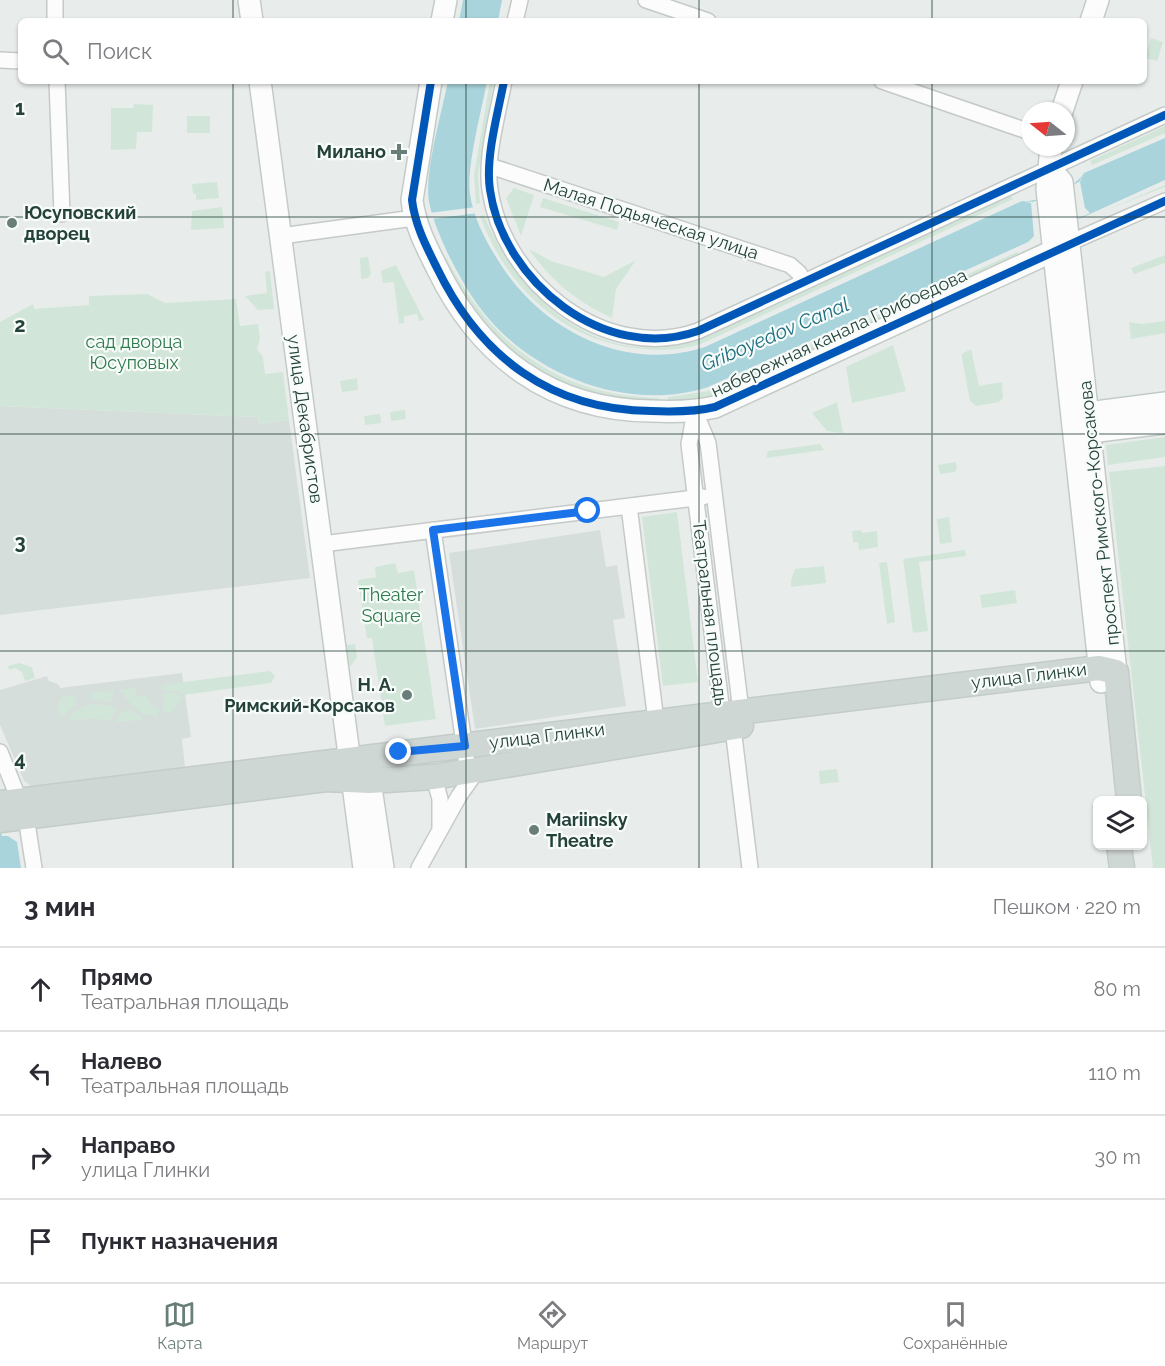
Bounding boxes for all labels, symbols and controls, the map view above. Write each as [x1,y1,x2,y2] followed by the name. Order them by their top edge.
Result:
[18,18,1147,84] search box
[39,35,72,68] icon: search
[87,38,152,64] text: Поиск
[15,96,25,120] text: 1
[1021,102,1075,156] north arrow
[317,141,386,162] place label: Милано
[390,143,408,161] marker: Милано
[541,174,761,263] street label: Малая Подьяческая улица
[24,202,136,244] place label: Юсуповский дворец
[5,216,19,230] marker: Юсуповский дворец
[708,264,970,401] street label: набережная канала Грибоедова
[697,292,853,376] water label: Griboyedov Canal
[14,313,26,337] text: 2
[86,331,182,373] park label: сад дворца Юсуповых
[283,333,328,505] street label: улица Декабристов
[1074,380,1123,647] street label: проспект Римского-Корсакова
[574,497,600,523] route start
[689,519,732,707] street label: Театральная площадь
[14,530,26,554] text: 3
[359,584,424,626] park label: Theater Square
[970,658,1088,693] street label: улица Глинки
[224,674,395,716] place label: Н. А. Римский-Корсаков
[400,688,414,702] marker: Н. А. Римский-Корсаков
[488,718,606,753] street label: улица Глинки
[385,738,411,764] route end
[14,747,26,771] text: 4
[1093,796,1147,850] map controls
[1093,796,1147,850] button: layers
[546,809,628,851] place label: Mariinsky Theatre
[527,823,541,837] marker: Mariinsky Theatre
[24,892,95,922] text: 3 мин
[993,895,1141,919] text: Пешком · 220 m
[81,964,153,990] text: Прямо
[24,973,57,1006] icon: ahead
[1093,977,1141,1001] text: 80 m
[81,990,289,1014] text: Театральная площадь
[81,1048,162,1074] text: Налево
[24,1057,57,1090] icon: left
[1088,1061,1141,1085] text: 110 m
[81,1074,289,1098] text: Театральная площадь
[81,1132,175,1158] text: Направо
[24,1141,57,1174] icon: right
[1095,1145,1141,1169] text: 30 m
[81,1158,210,1182] text: улица Глинки
[24,1225,57,1258] icon: arrive
[81,1228,278,1254] text: Пункт назначения
[157,1298,202,1353] tab: Карта
[517,1298,588,1353] tab: Маршрут
[903,1298,1008,1353] tab: Сохранённые

